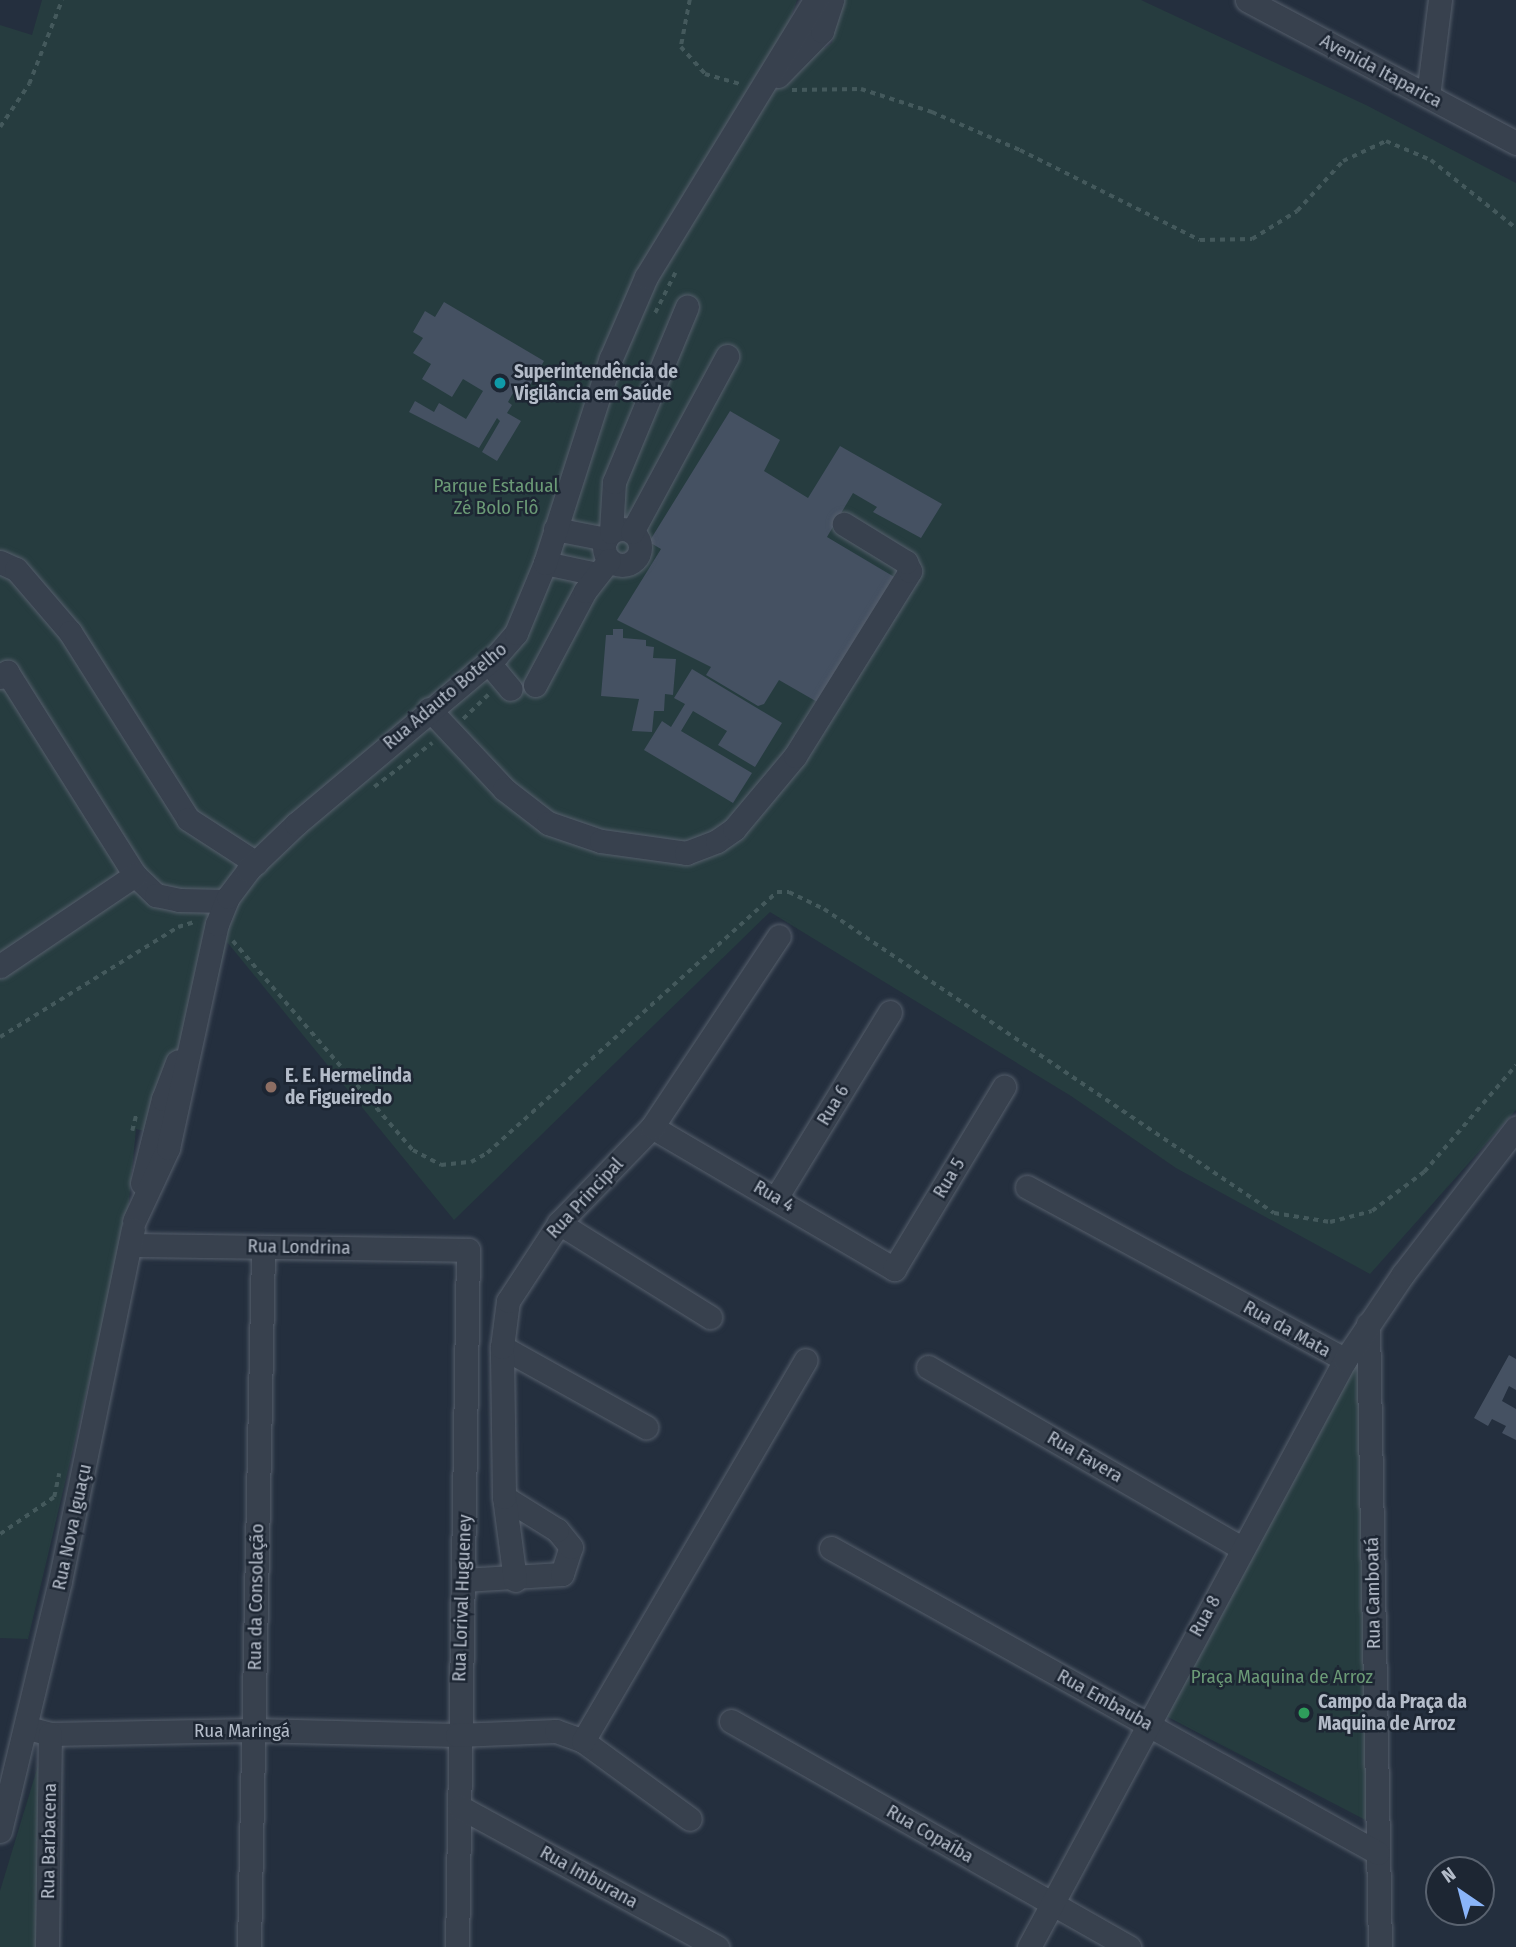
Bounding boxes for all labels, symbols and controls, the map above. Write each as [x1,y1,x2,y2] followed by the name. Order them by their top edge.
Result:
[1316,29,1446,113] street label: Avenida Itaparica
[514,361,678,405] place label: Superintendência de Vigilância em Saúde
[492,375,508,391] marker: Superintendência de Vigilância em Saúde
[434,475,558,519] park label: Parque Estadual Zé Bolo Flô
[378,638,512,754] street label: Rua Adauto Botelho
[285,1065,412,1109] place label: E. E. Hermelinda de Figueiredo
[263,1079,279,1095] marker: E. E. Hermelinda de Figueiredo
[812,1080,854,1130] street label: Rua 6
[542,1153,628,1243] street label: Rua Principal
[928,1154,970,1202] street label: Rua 5
[750,1175,798,1217] street label: Rua 4
[247,1235,351,1259] street label: Rua Londrina
[1239,1296,1335,1362] street label: Rua da Mata
[1043,1426,1127,1488] street label: Rua Favera
[48,1462,96,1592] street label: Rua Nova Iguaçu
[448,1514,476,1682] street label: Rua Lorival Hugueney
[243,1523,269,1671] street label: Rua da Consolação
[1361,1537,1385,1649] street label: Rua Camboatá
[1184,1591,1226,1641] street label: Rua 8
[1053,1664,1157,1736] street label: Rua Embauba
[1191,1666,1373,1688] park label: Praça Maquina de Arroz
[1318,1691,1467,1735] place label: Campo da Praça da Maquina de Arroz
[1296,1705,1312,1721] marker: Campo da Praça da Maquina de Arroz
[194,1720,290,1742] street label: Rua Maringá
[37,1783,61,1899] street label: Rua Barbacena
[882,1800,978,1868] street label: Rua Copaíba
[536,1841,642,1913] street label: Rua Imburana
[1425,1856,1495,1926] north arrow
[1438,1862,1460,1888] text: N

